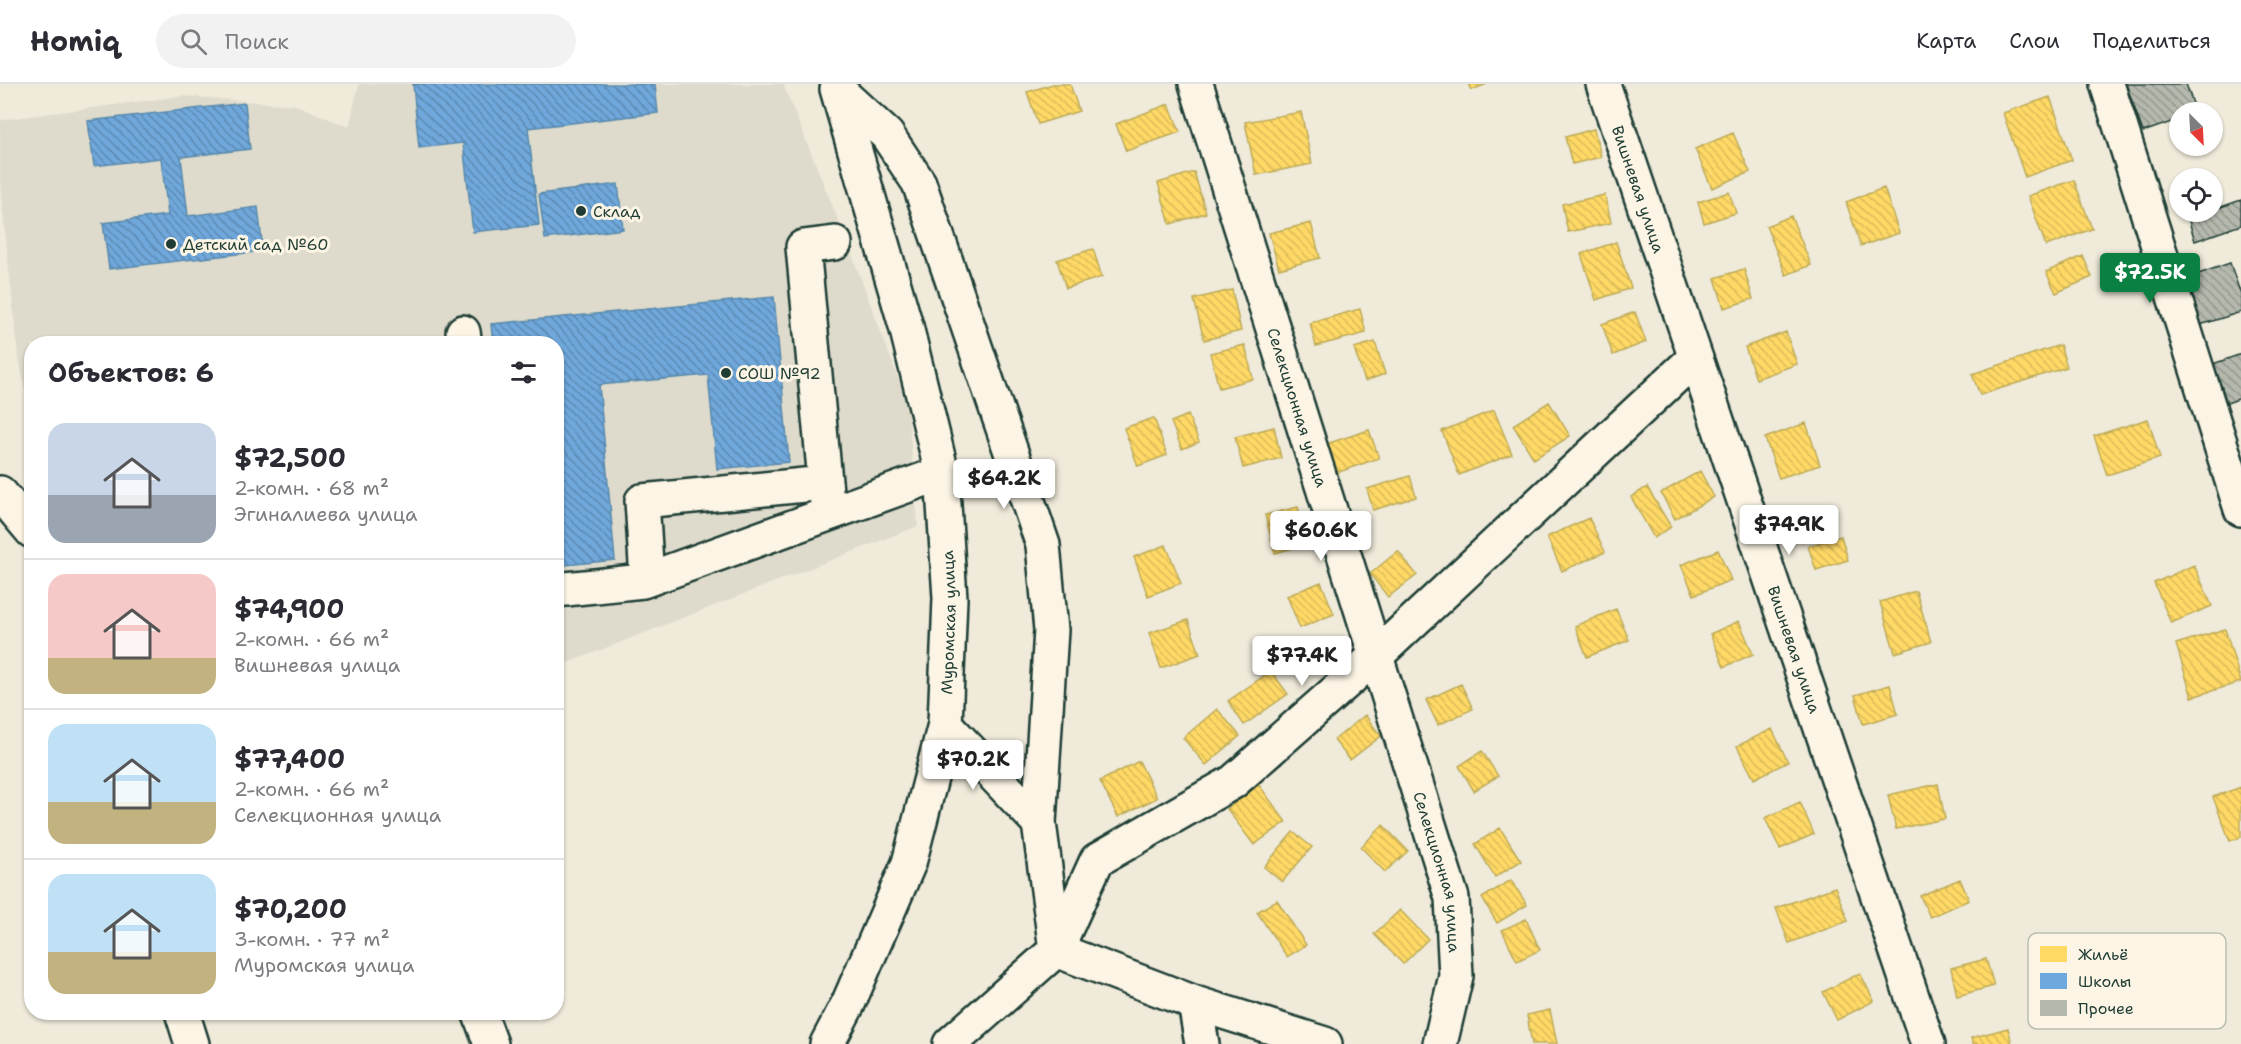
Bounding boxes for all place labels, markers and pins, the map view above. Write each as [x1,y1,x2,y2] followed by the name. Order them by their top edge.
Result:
[593,201,640,222] place label: Склад
[574,204,588,218] marker: Склад
[183,234,328,255] place label: Детский сад №60
[164,237,178,251] marker: Детский сад №60
[2101,253,2199,304] pin: $72.5K
[738,363,821,384] place label: СОШ №92
[719,366,733,380] marker: СОШ №92
[955,459,1053,510] pin: $64.2K
[1740,505,1838,556] pin: $74.9K
[1272,511,1370,562] pin: $60.6K
[1253,636,1351,687] pin: $77.4K
[924,740,1022,791] pin: $70.2K

